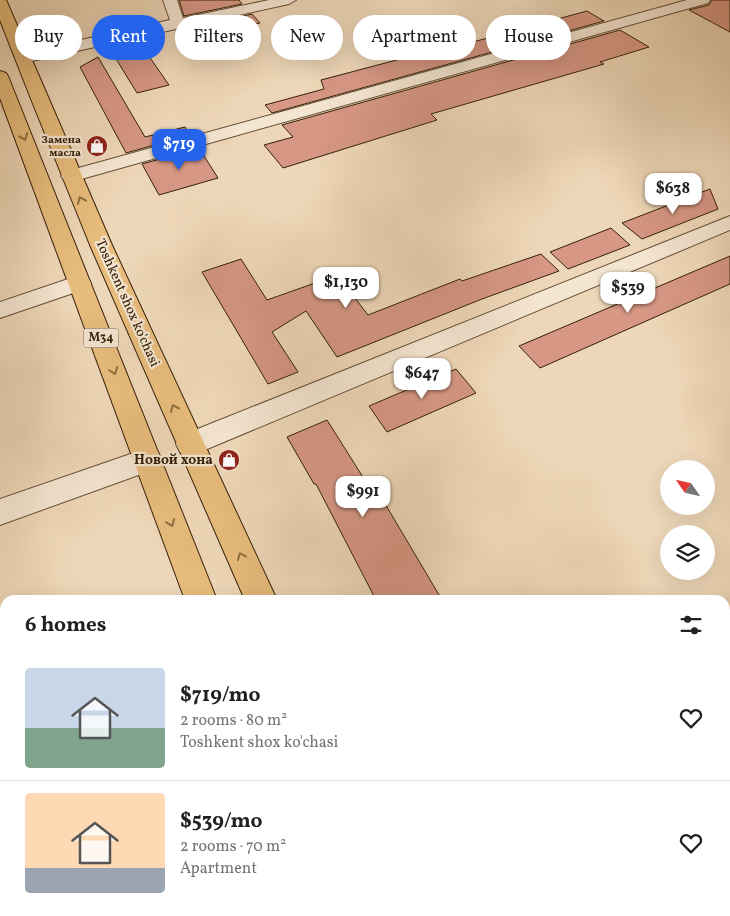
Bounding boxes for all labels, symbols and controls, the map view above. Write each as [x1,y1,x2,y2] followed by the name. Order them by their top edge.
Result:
[15,15,82,60] chip: Buy
[92,15,165,60] chip: Rent
[175,15,261,60] chip: Filters
[271,15,343,60] chip: New
[353,15,476,60] chip: Apartment
[486,15,571,60] chip: House
[149,128,209,171] pin: $719
[18,133,28,141] one-way arrow
[42,133,81,161] place label: Замена масла
[85,134,109,158] shop icon: Замена масла
[163,134,195,156] text: $719
[643,172,703,215] pin: $638
[656,178,690,200] text: $638
[77,196,88,205] one-way arrow
[90,236,164,370] street label: Toshkent shox ko'chasi
[305,266,387,309] pin: $1,130
[324,272,368,294] text: $1,130
[598,272,658,314] pin: $539
[611,277,645,299] text: $539
[84,328,118,348] road number: M34
[392,358,452,400] pin: $647
[405,363,439,385] text: $647
[107,366,118,375] one-way arrow
[170,404,180,413] one-way arrow
[217,448,241,472] shop icon: Новой хона
[134,451,213,470] place label: Новой хона
[660,460,715,515] north arrow
[660,460,715,580] map controls
[333,476,393,518] pin: $991
[346,481,380,503] text: $991
[165,518,175,526] one-way arrow
[660,525,715,580] button: layers
[237,552,247,561] one-way arrow
[25,611,106,640] text: 6 homes
[677,611,705,639] icon: filters
[180,681,261,710] text: $719/mo
[65,688,125,748] icon: home
[677,704,705,732] icon: heart
[180,710,287,732] text: 2 rooms · 80 m²
[180,732,338,754] text: Toshkent shox ko'chasi
[180,807,263,836] text: $539/mo
[65,813,125,873] icon: home
[677,829,705,857] icon: heart
[180,836,286,858] text: 2 rooms · 70 m²
[180,858,257,880] text: Apartment

